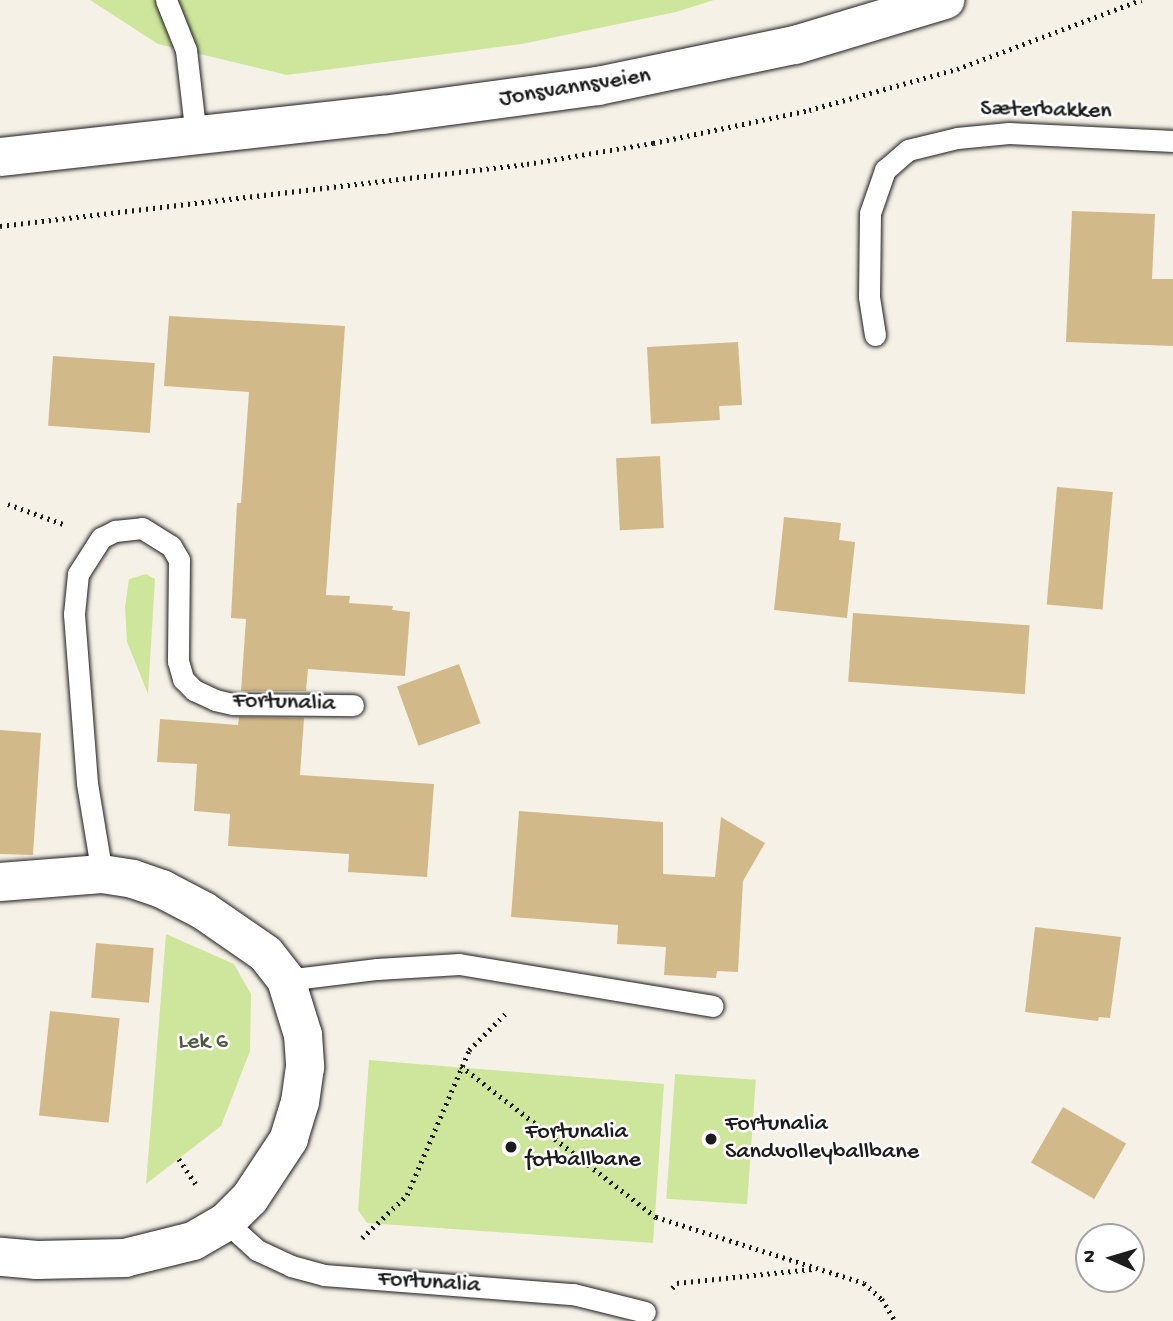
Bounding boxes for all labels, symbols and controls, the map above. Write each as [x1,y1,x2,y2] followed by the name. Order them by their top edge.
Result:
[497,62,653,114] street label: Jonsvannsveien
[980,95,1112,127] street label: Sæterbakken
[232,687,336,719] street label: Fortunalia
[178,1029,228,1057] park label: Lek 6
[725,1111,919,1167] place label: Fortunalia Sandvolleyballbane
[525,1119,641,1175] place label: Fortunalia fotballbane
[703,1131,719,1147] marker: Fortunalia Sandvolleyballbane
[503,1139,519,1155] marker: Fortunalia fotballbane
[1075,1223,1145,1293] north arrow
[1079,1250,1102,1264] text: N
[377,1265,481,1301] street label: Fortunalia

